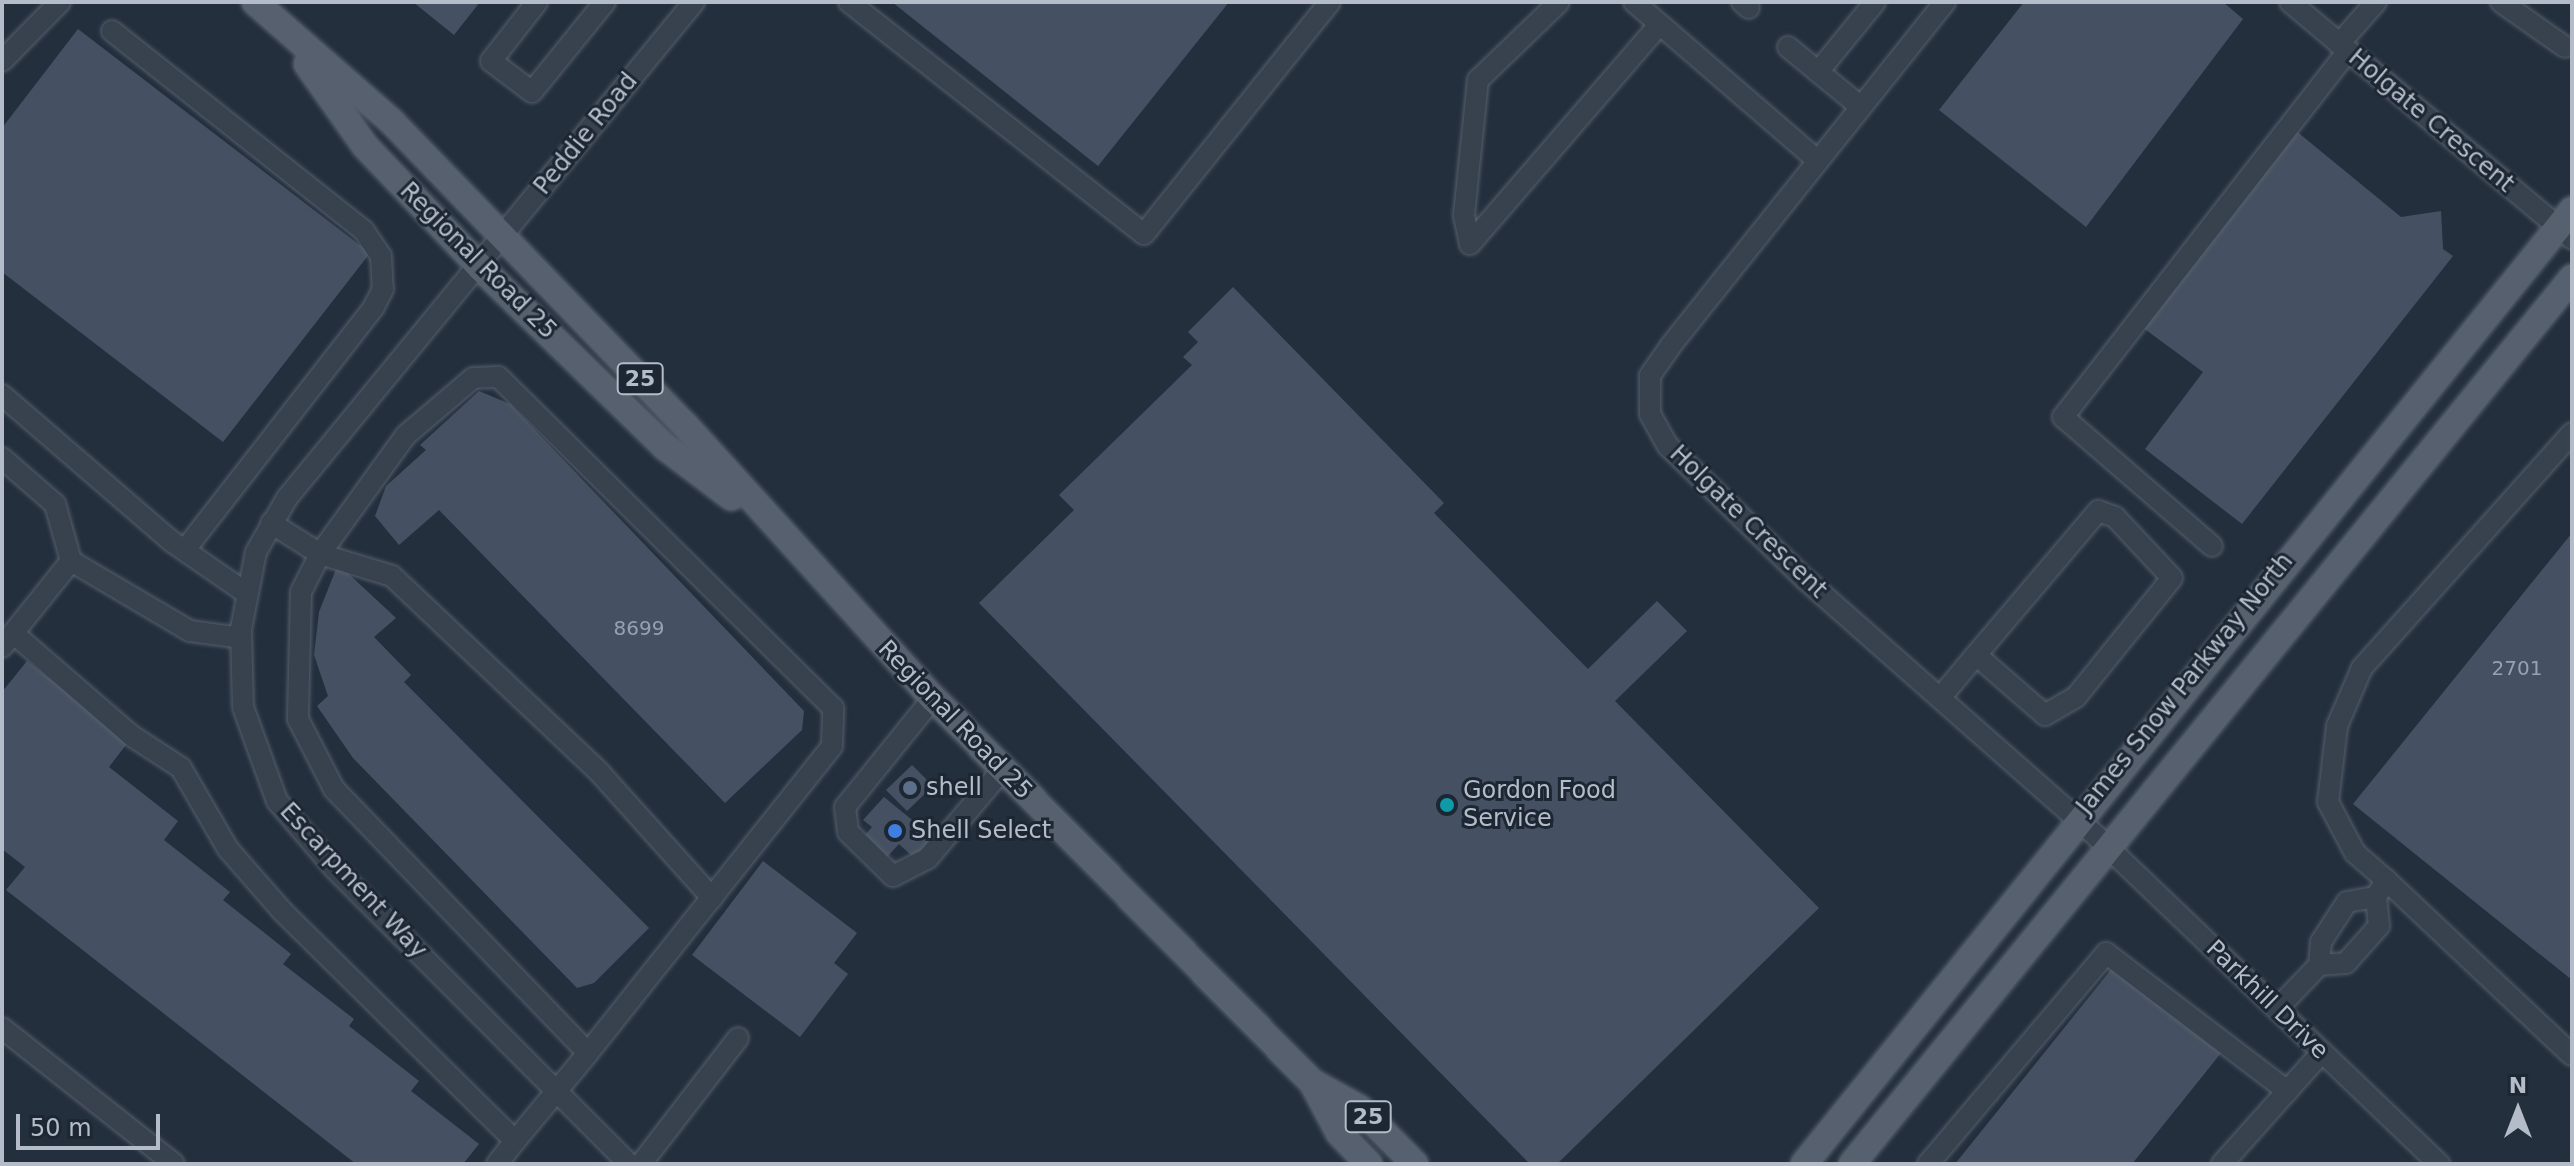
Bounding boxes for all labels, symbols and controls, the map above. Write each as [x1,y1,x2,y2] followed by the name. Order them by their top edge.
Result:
[2342,43,2520,199] street label: Holgate Crescent
[528,67,644,201] street label: Peddie Road
[394,177,562,345] street label: Regional Road 25
[616,361,664,397] road number: 25
[1664,440,1832,604] street label: Holgate Crescent
[2071,548,2299,820] street label: James Snow Parkway North
[614,616,664,640] house number: 8699
[872,635,1038,805] street label: Regional Road 25
[2492,656,2542,680] house number: 2701
[926,774,982,802] place label: shell
[1463,777,1616,833] place label: Gordon Food Service
[901,779,919,797] marker: shell
[1438,796,1456,814] marker: Gordon Food Service
[274,797,432,965] street label: Escarpment Way
[911,817,1051,845] place label: Shell Select
[886,822,904,840] marker: Shell Select
[2200,935,2334,1065] street label: Parkhill Drive
[2478,1070,2558,1150] north arrow
[2509,1073,2527,1098] text: N
[20,1098,164,1148] scale bar
[1344,1099,1392,1135] road number: 25
[30,1114,92,1142] text: 50 m

